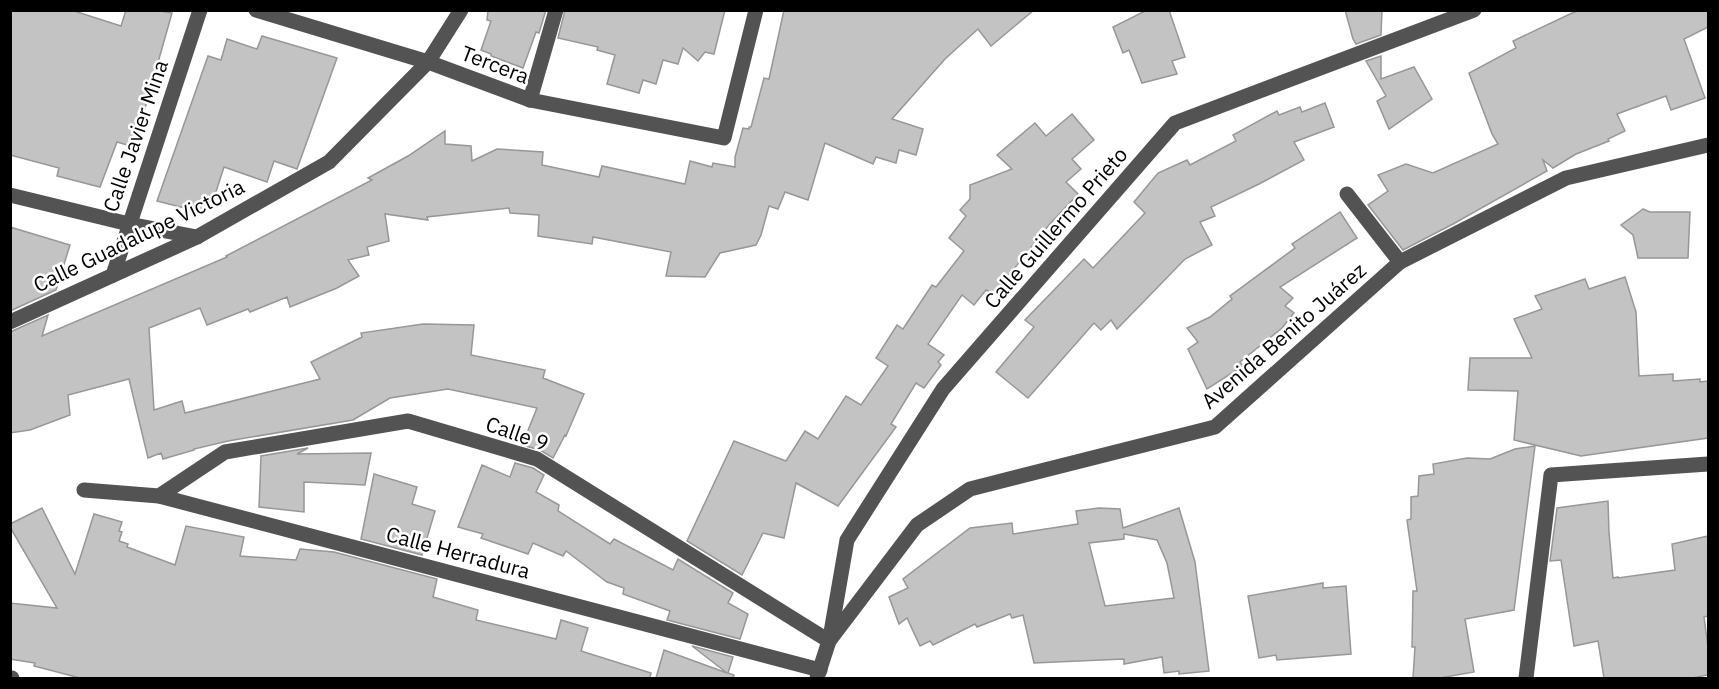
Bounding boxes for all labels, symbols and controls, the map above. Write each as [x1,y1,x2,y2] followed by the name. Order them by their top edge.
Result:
[457,38,533,90] street label: Tercera
[96,56,174,215] street label: Calle Javier Mina
[977,141,1133,314] street label: Calle Guillermo Prieto
[28,172,249,298] street label: Calle Guadalupe Victoria
[1195,256,1372,414] street label: Avenida Benito Juárez
[482,409,552,457] street label: Calle 9
[383,519,533,585] street label: Calle Herradura

